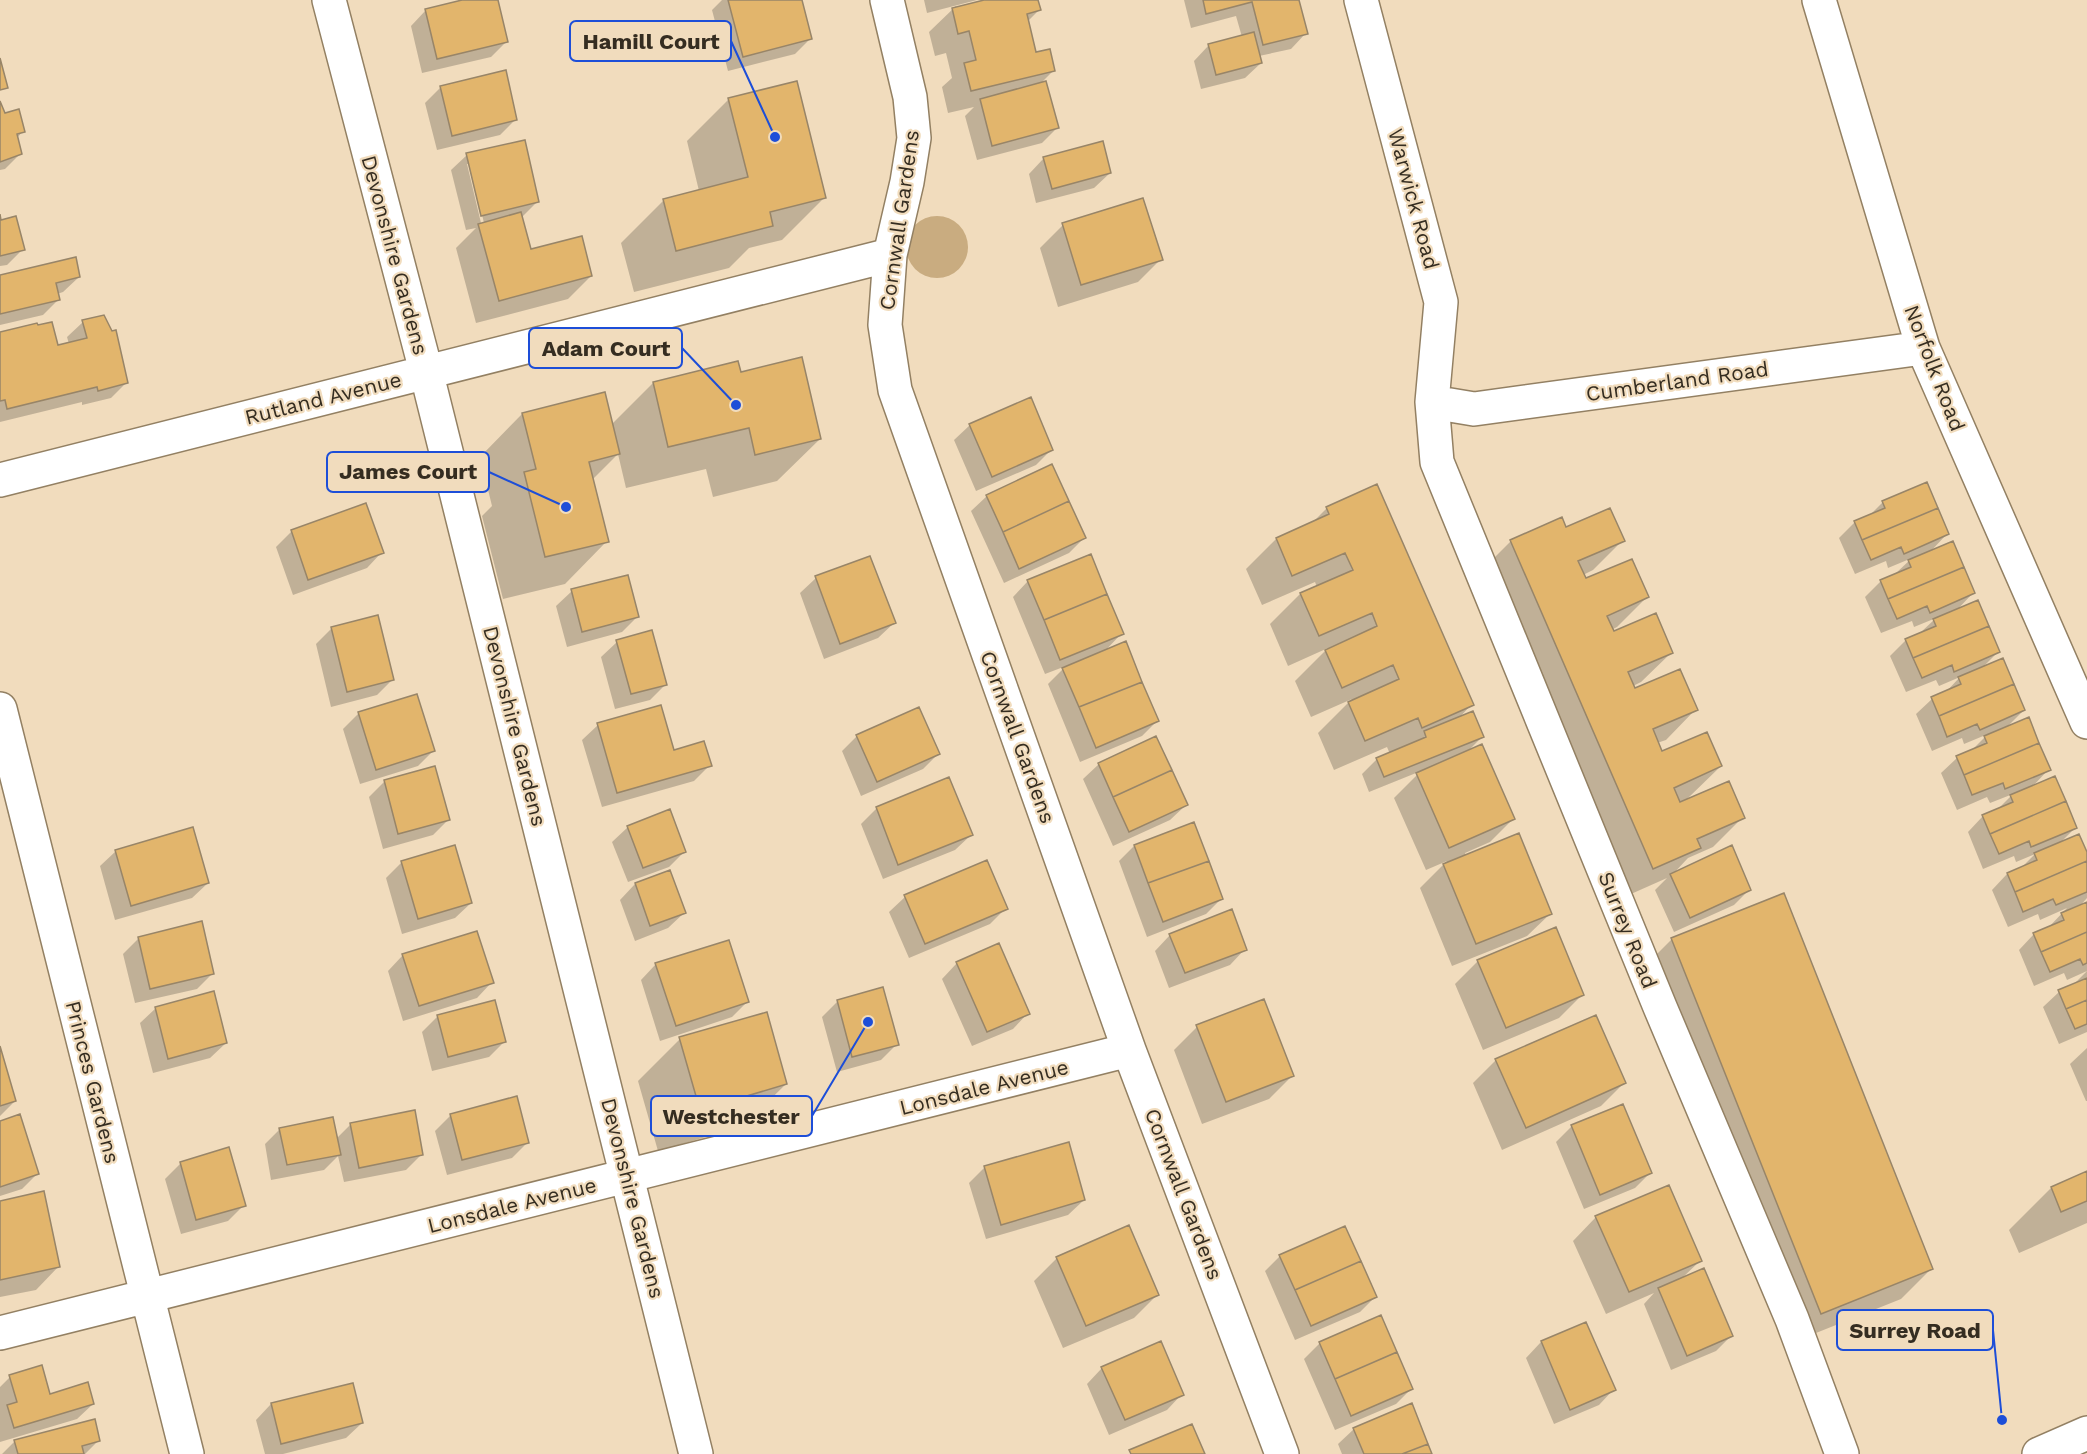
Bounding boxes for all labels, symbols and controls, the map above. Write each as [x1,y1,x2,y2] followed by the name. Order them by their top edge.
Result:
[570,21,731,61] callout: Hamill Court
[582,29,720,54] text: Hamill Court
[1383,126,1445,272] street label: Warwick Road
[874,128,924,312] street label: Cornwall Gardens
[356,153,434,357] street label: Devonshire Gardens
[1899,301,1971,435] street label: Norfolk Road
[529,328,682,368] callout: Adam Court
[542,336,671,361] text: Adam Court
[1584,356,1770,406] street label: Cumberland Road
[242,366,404,430] street label: Rutland Avenue
[327,452,489,492] callout: James Court
[339,459,477,484] text: James Court
[478,623,552,829] street label: Devonshire Gardens
[975,647,1061,827] street label: Cornwall Gardens
[1593,868,1663,992] street label: Surrey Road
[61,998,125,1166] street label: Princes Gardens
[897,1054,1071,1120] street label: Lonsdale Avenue
[596,1095,670,1301] street label: Devonshire Gardens
[651,1096,812,1136] callout: Westchester
[662,1104,800,1129] text: Westchester
[1140,1105,1228,1283] street label: Cornwall Gardens
[425,1172,599,1238] street label: Lonsdale Avenue
[1837,1310,1993,1350] callout: Surrey Road
[1849,1318,1981,1343] text: Surrey Road

